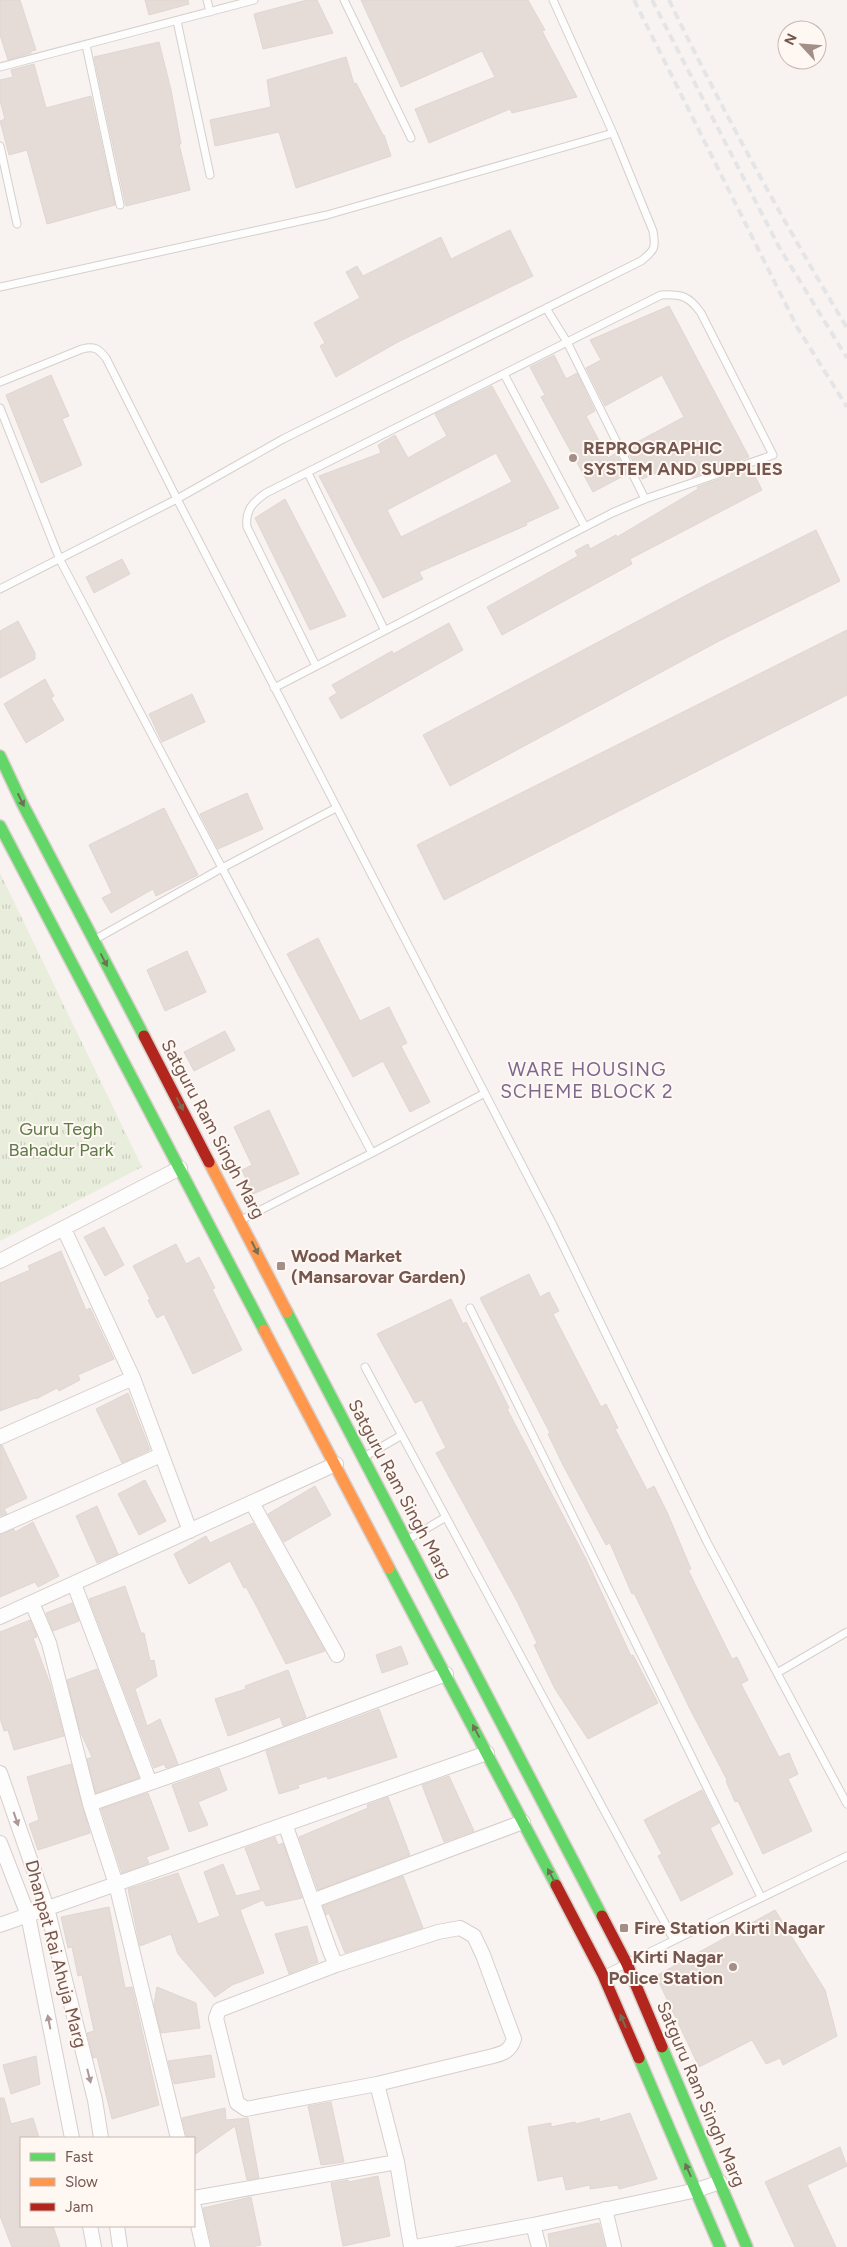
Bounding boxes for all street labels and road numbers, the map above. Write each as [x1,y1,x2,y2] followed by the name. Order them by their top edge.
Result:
[156,1036,270,1222] street label: Satguru Ram Singh Marg
[343,1396,457,1582] street label: Satguru Ram Singh Marg
[20,1858,92,2050] street label: Dhanpat Rai Ahuja Marg
[652,1998,750,2190] street label: Satguru Ram Singh Marg

